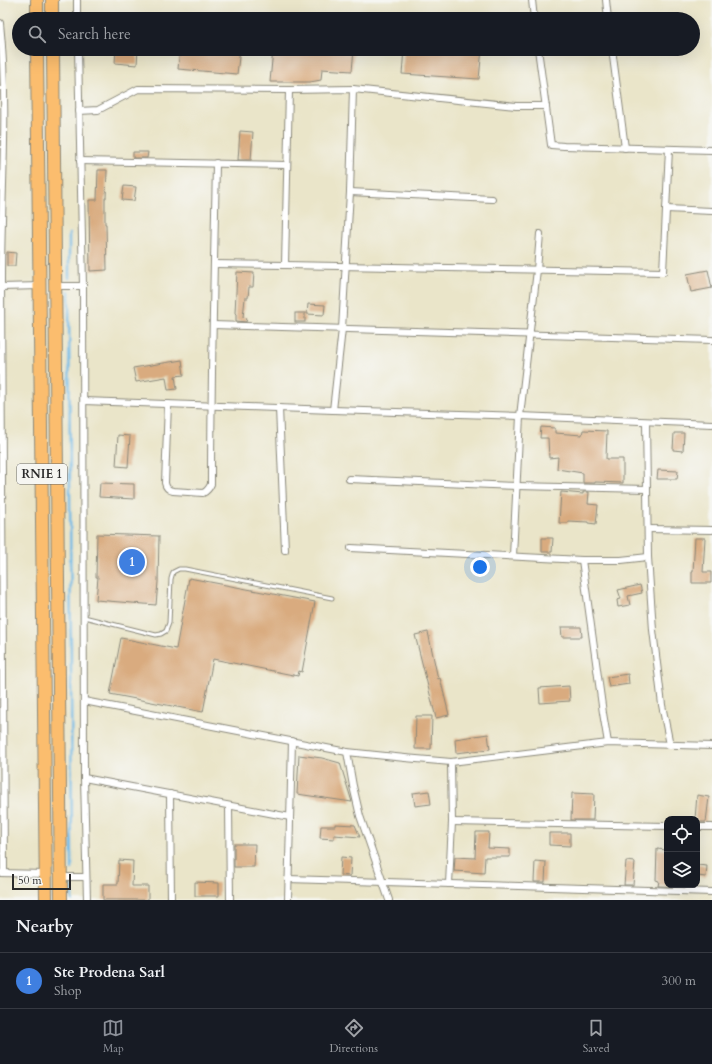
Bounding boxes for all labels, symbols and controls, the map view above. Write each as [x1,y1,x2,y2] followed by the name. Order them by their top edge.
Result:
[12,12,700,56] search box
[26,23,48,45] icon: search
[58,24,131,44] text: Search here
[17,464,67,484] road number: RNIE 1
[119,547,145,577] pin: 1
[470,557,490,577] your location
[664,816,700,888] map controls
[664,816,700,852] button: locate
[664,852,700,888] button: layers
[12,872,71,891] scale bar
[18,873,42,888] text: 50 m
[16,915,73,938] text: Nearby
[54,962,165,982] text: Ste Prodena Sarl
[26,972,32,990] text: 1
[662,972,696,990] text: 300 m
[54,982,82,1000] text: Shop
[102,1017,124,1056] tab: Map
[329,1017,378,1056] tab: Directions
[583,1017,610,1056] tab: Saved

